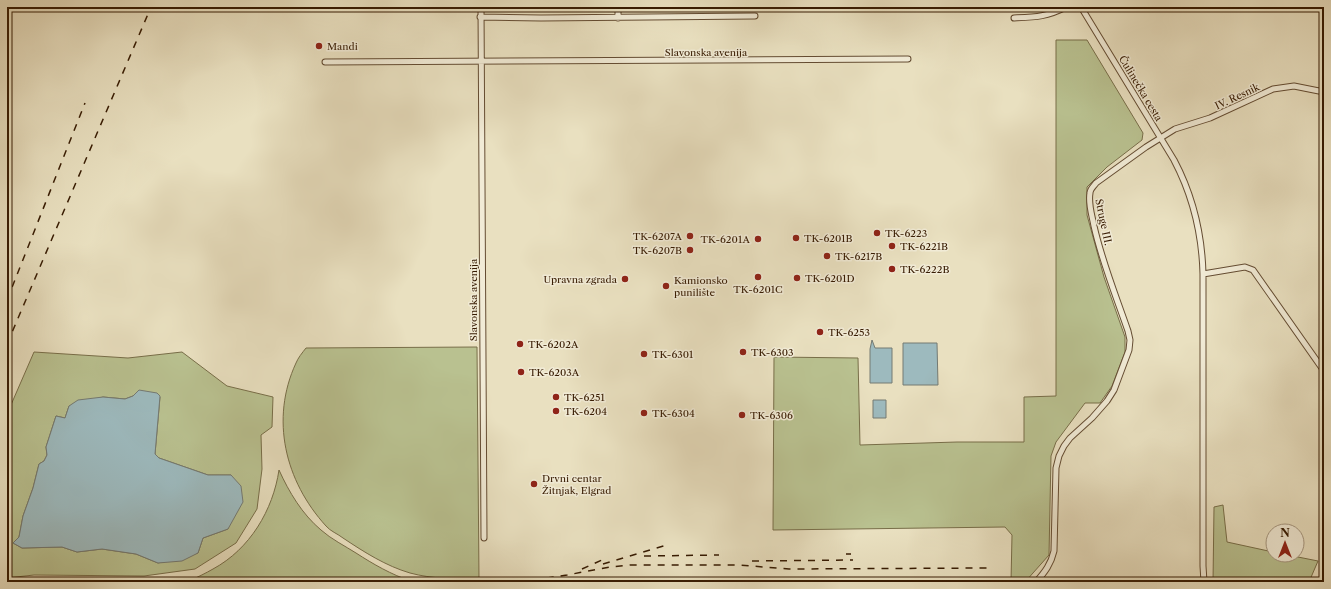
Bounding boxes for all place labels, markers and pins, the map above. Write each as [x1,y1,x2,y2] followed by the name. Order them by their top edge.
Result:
[327,40,358,53] place label: Mandi
[314,41,324,51] marker: Mandi
[885,227,927,240] place label: TK-6223
[872,228,882,238] marker: TK-6223
[633,230,683,243] place label: TK-6207A
[685,231,695,241] marker: TK-6207A
[804,232,853,245] place label: TK-6201B
[701,233,751,246] place label: TK-6201A
[791,233,801,243] marker: TK-6201B
[753,234,763,244] marker: TK-6201A
[900,240,948,253] place label: TK-6221B
[887,241,897,251] marker: TK-6221B
[633,244,682,257] place label: TK-6207B
[685,245,695,255] marker: TK-6207B
[835,250,882,263] place label: TK-6217B
[822,251,832,261] marker: TK-6217B
[900,263,950,276] place label: TK-6222B
[887,264,897,274] marker: TK-6222B
[753,272,763,282] marker: TK-6201C
[805,272,855,285] place label: TK-6201D
[543,273,618,286] place label: Upravna zgrada
[792,273,802,283] marker: TK-6201D
[620,274,630,284] marker: Upravna zgrada
[674,274,728,299] place label: Kamionsko punilište
[661,281,671,291] marker: Kamionsko punilište
[733,283,783,296] place label: TK-6201C
[828,326,870,339] place label: TK-6253
[815,327,825,337] marker: TK-6253
[528,338,579,351] place label: TK-6202A
[515,339,525,349] marker: TK-6202A
[751,346,794,359] place label: TK-6303
[738,347,748,357] marker: TK-6303
[652,348,694,361] place label: TK-6301
[639,349,649,359] marker: TK-6301
[529,366,580,379] place label: TK-6203A
[516,367,526,377] marker: TK-6203A
[564,391,605,404] place label: TK-6251
[551,392,561,402] marker: TK-6251
[564,405,607,418] place label: TK-6204
[551,406,561,416] marker: TK-6204
[652,407,695,420] place label: TK-6304
[639,408,649,418] marker: TK-6304
[750,409,793,422] place label: TK-6306
[737,410,747,420] marker: TK-6306
[542,472,611,497] place label: Drvni centar Žitnjak, Elgrad
[529,479,539,489] marker: Drvni centar Žitnjak, Elgrad

